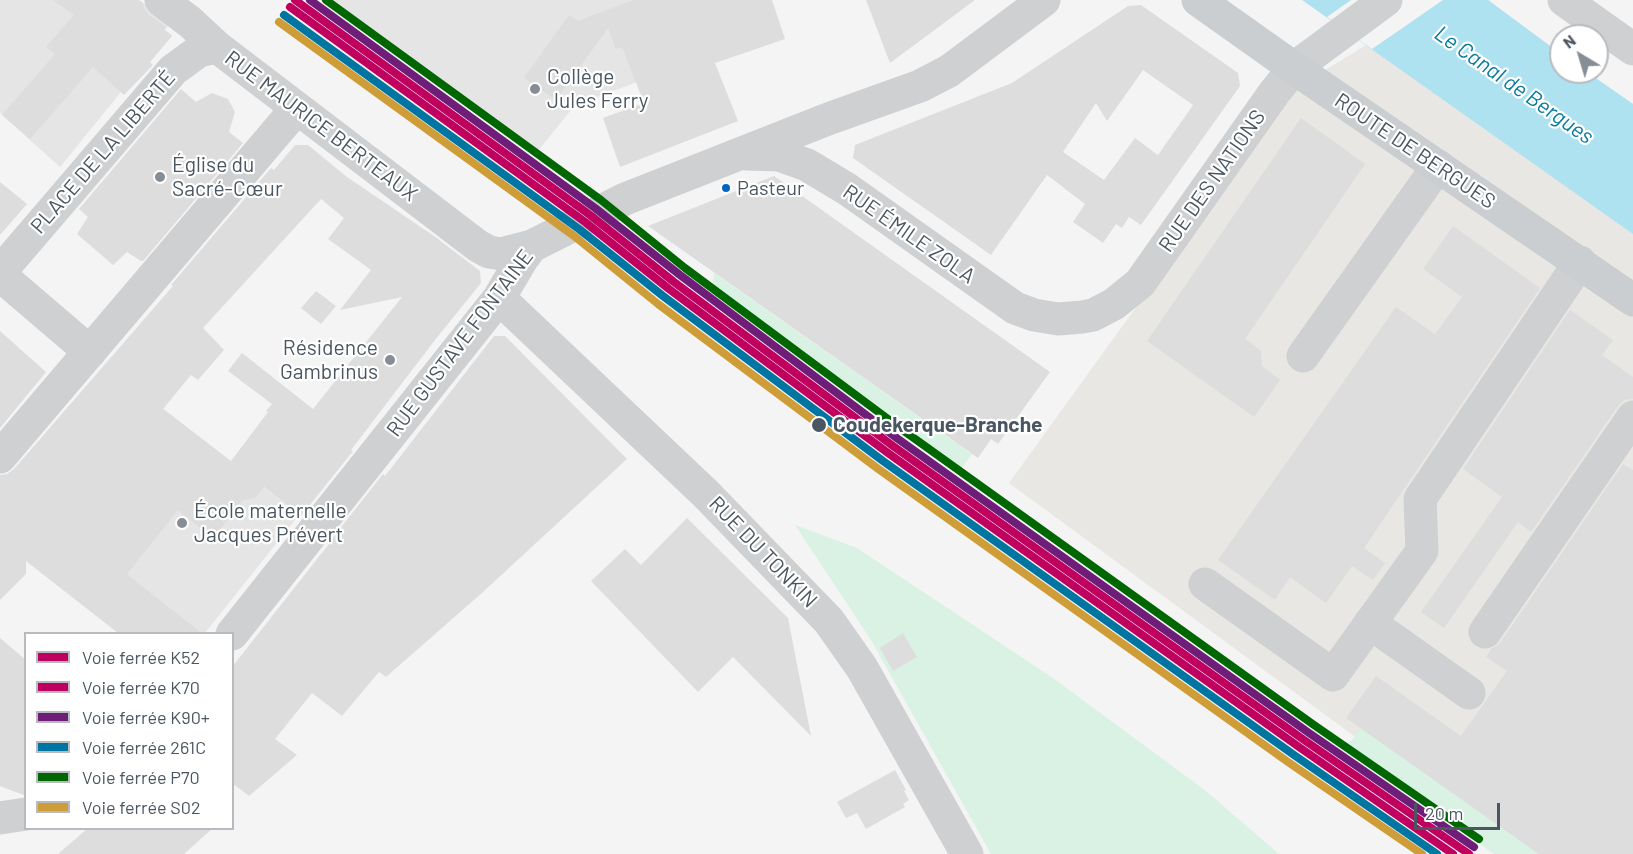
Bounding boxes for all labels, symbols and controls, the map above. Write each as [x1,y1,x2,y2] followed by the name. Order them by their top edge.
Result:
[1429,20,1599,150] water label: Le Canal de Bergues
[1549,24,1609,84] north arrow
[1559,30,1579,52] text: N
[220,45,422,207] street label: RUE MAURICE BERTEAUX
[547,64,648,114] place label: Collège Jules Ferry
[25,65,181,239] street label: PLACE DE LA LIBERTÉ
[528,82,542,96] marker: Collège Jules Ferry
[1330,88,1500,214] street label: ROUTE DE BERGUES
[1153,105,1271,257] street label: RUE DES NATIONS
[172,152,283,202] place label: Église du Sacré-Cœur
[153,170,167,184] marker: Église du Sacré-Cœur
[737,176,804,200] place label: Pasteur
[838,179,980,289] street label: RUE ÉMILE ZOLA
[720,182,732,194] marker: Pasteur
[381,244,539,442] street label: RUE GUSTAVE FONTAINE
[280,335,378,385] place label: Résidence Gambrinus
[383,353,397,367] marker: Résidence Gambrinus
[833,412,1043,438] place label: Coudekerque-Branche
[810,416,828,434] marker: Coudekerque-Branche
[704,491,822,613] street label: RUE DU TONKIN
[194,498,347,548] place label: École maternelle Jacques Prévert
[175,516,189,530] marker: École maternelle Jacques Prévert
[24,632,234,830] legend
[82,646,200,668] text: Voie ferrée K52
[82,676,200,698] text: Voie ferrée K70
[82,706,210,728] text: Voie ferrée K90+
[82,736,206,758] text: Voie ferrée 261C
[82,766,200,788] text: Voie ferrée P70
[1417,791,1502,829] scale bar
[82,796,201,818] text: Voie ferrée S02
[1425,802,1463,824] text: 20 m

